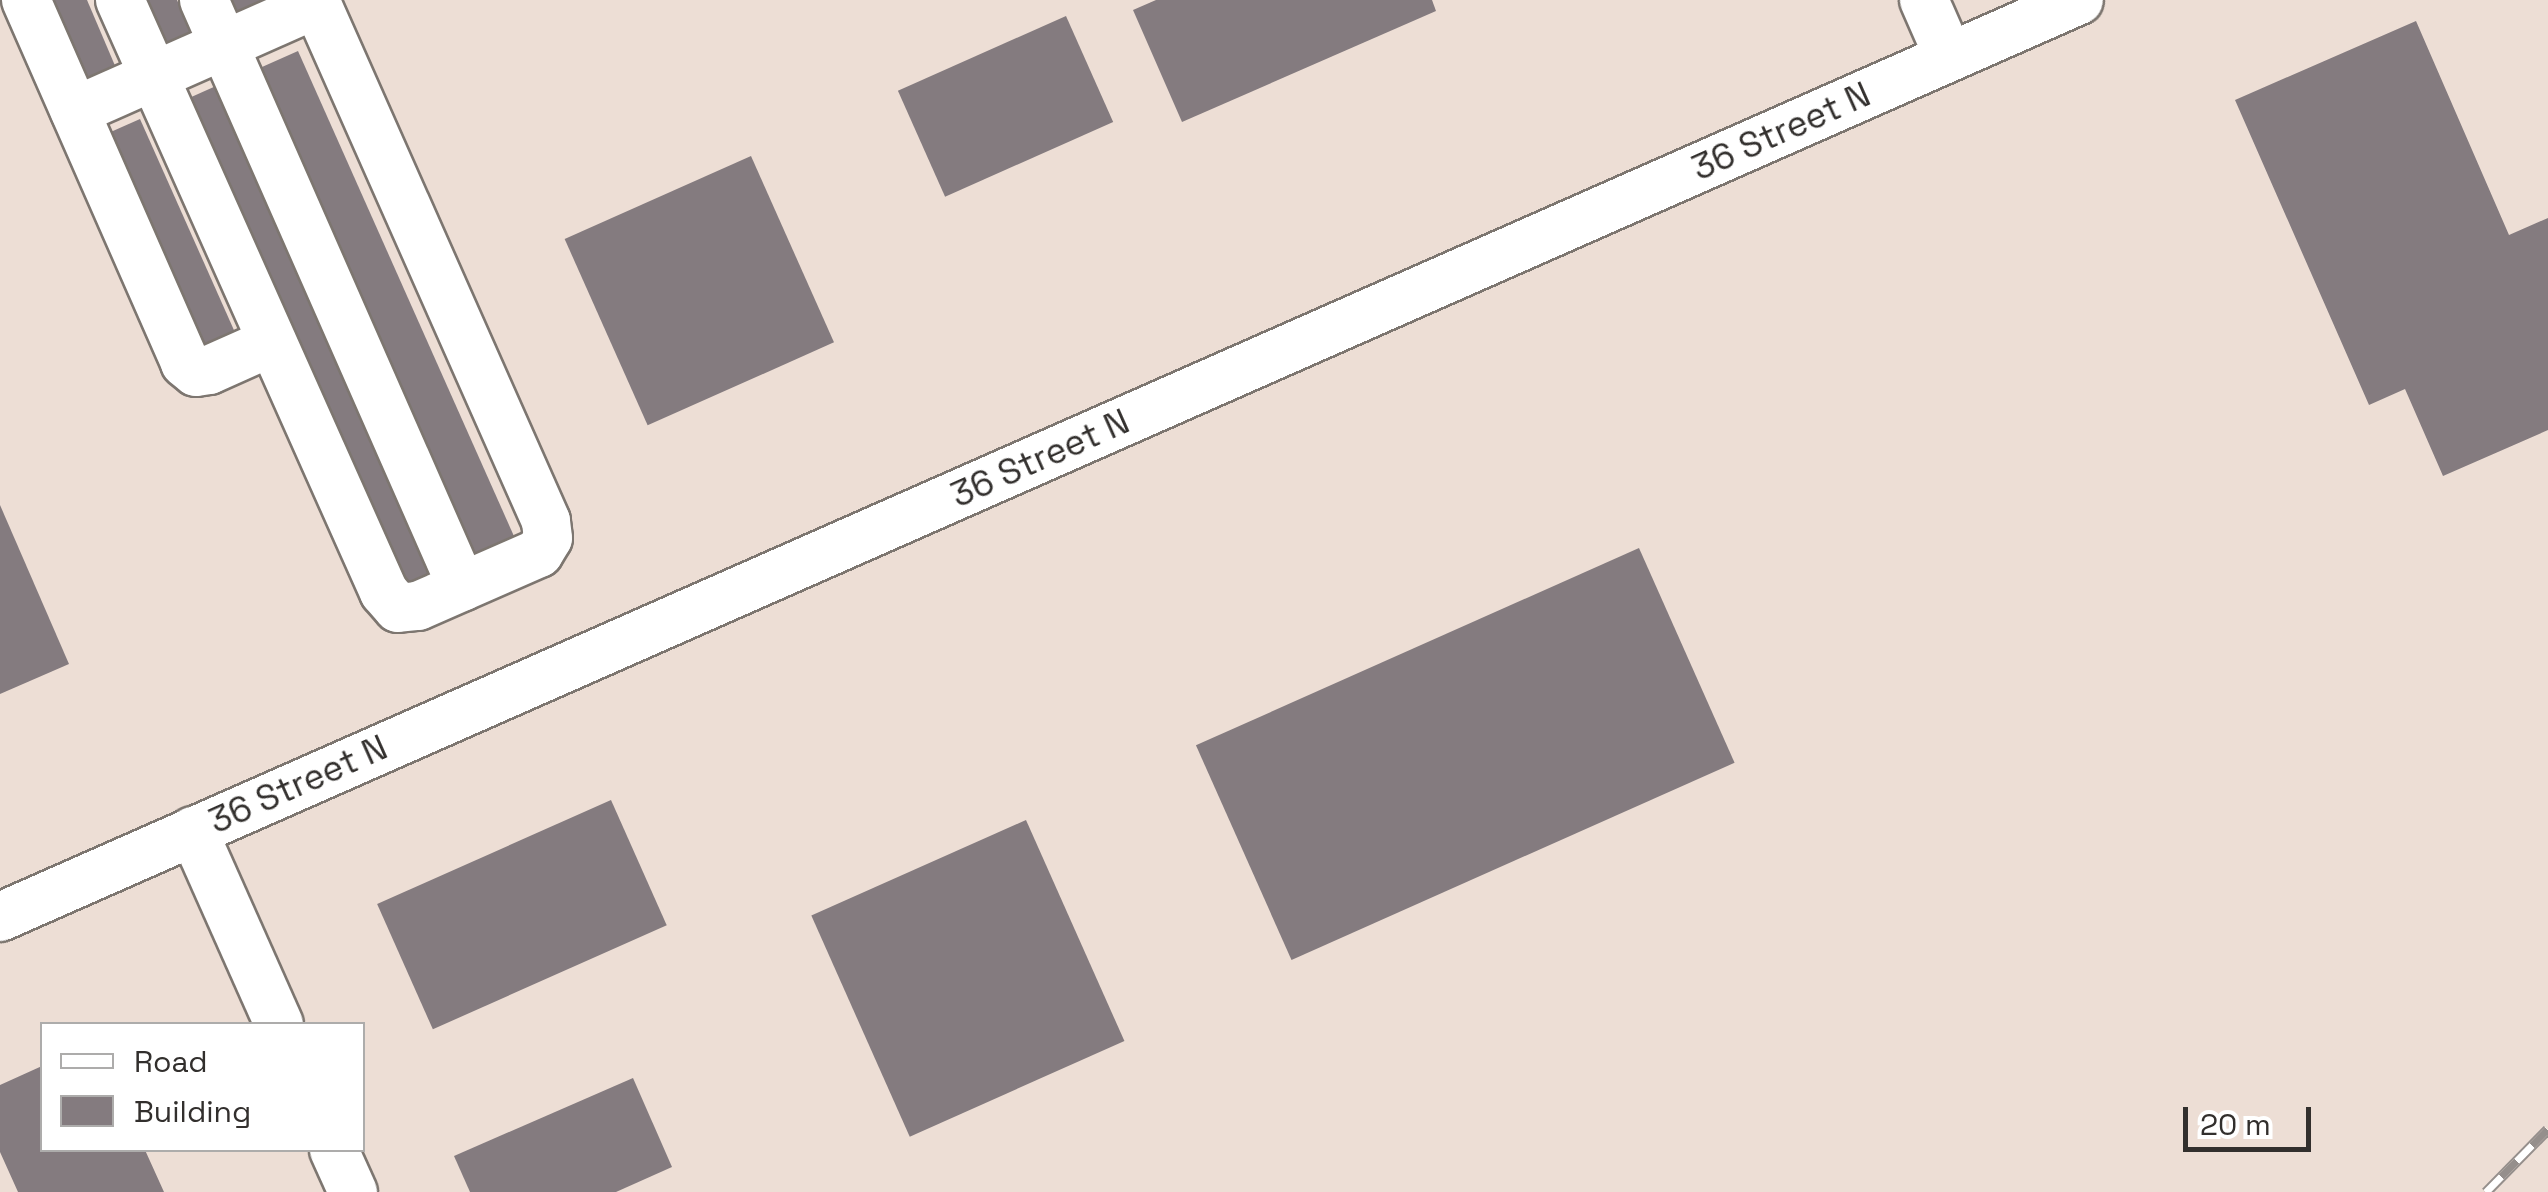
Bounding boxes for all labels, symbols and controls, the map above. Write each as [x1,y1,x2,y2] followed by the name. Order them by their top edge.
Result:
[1685,73,1877,189] street label: 36 Street N
[944,400,1136,516] street label: 36 Street N
[202,726,394,842] street label: 36 Street N
[40,1022,365,1152] legend
[134,1042,208,1081] text: Road
[2188,1087,2316,1149] scale bar
[134,1092,251,1131] text: Building
[2200,1105,2271,1144] text: 20 m

